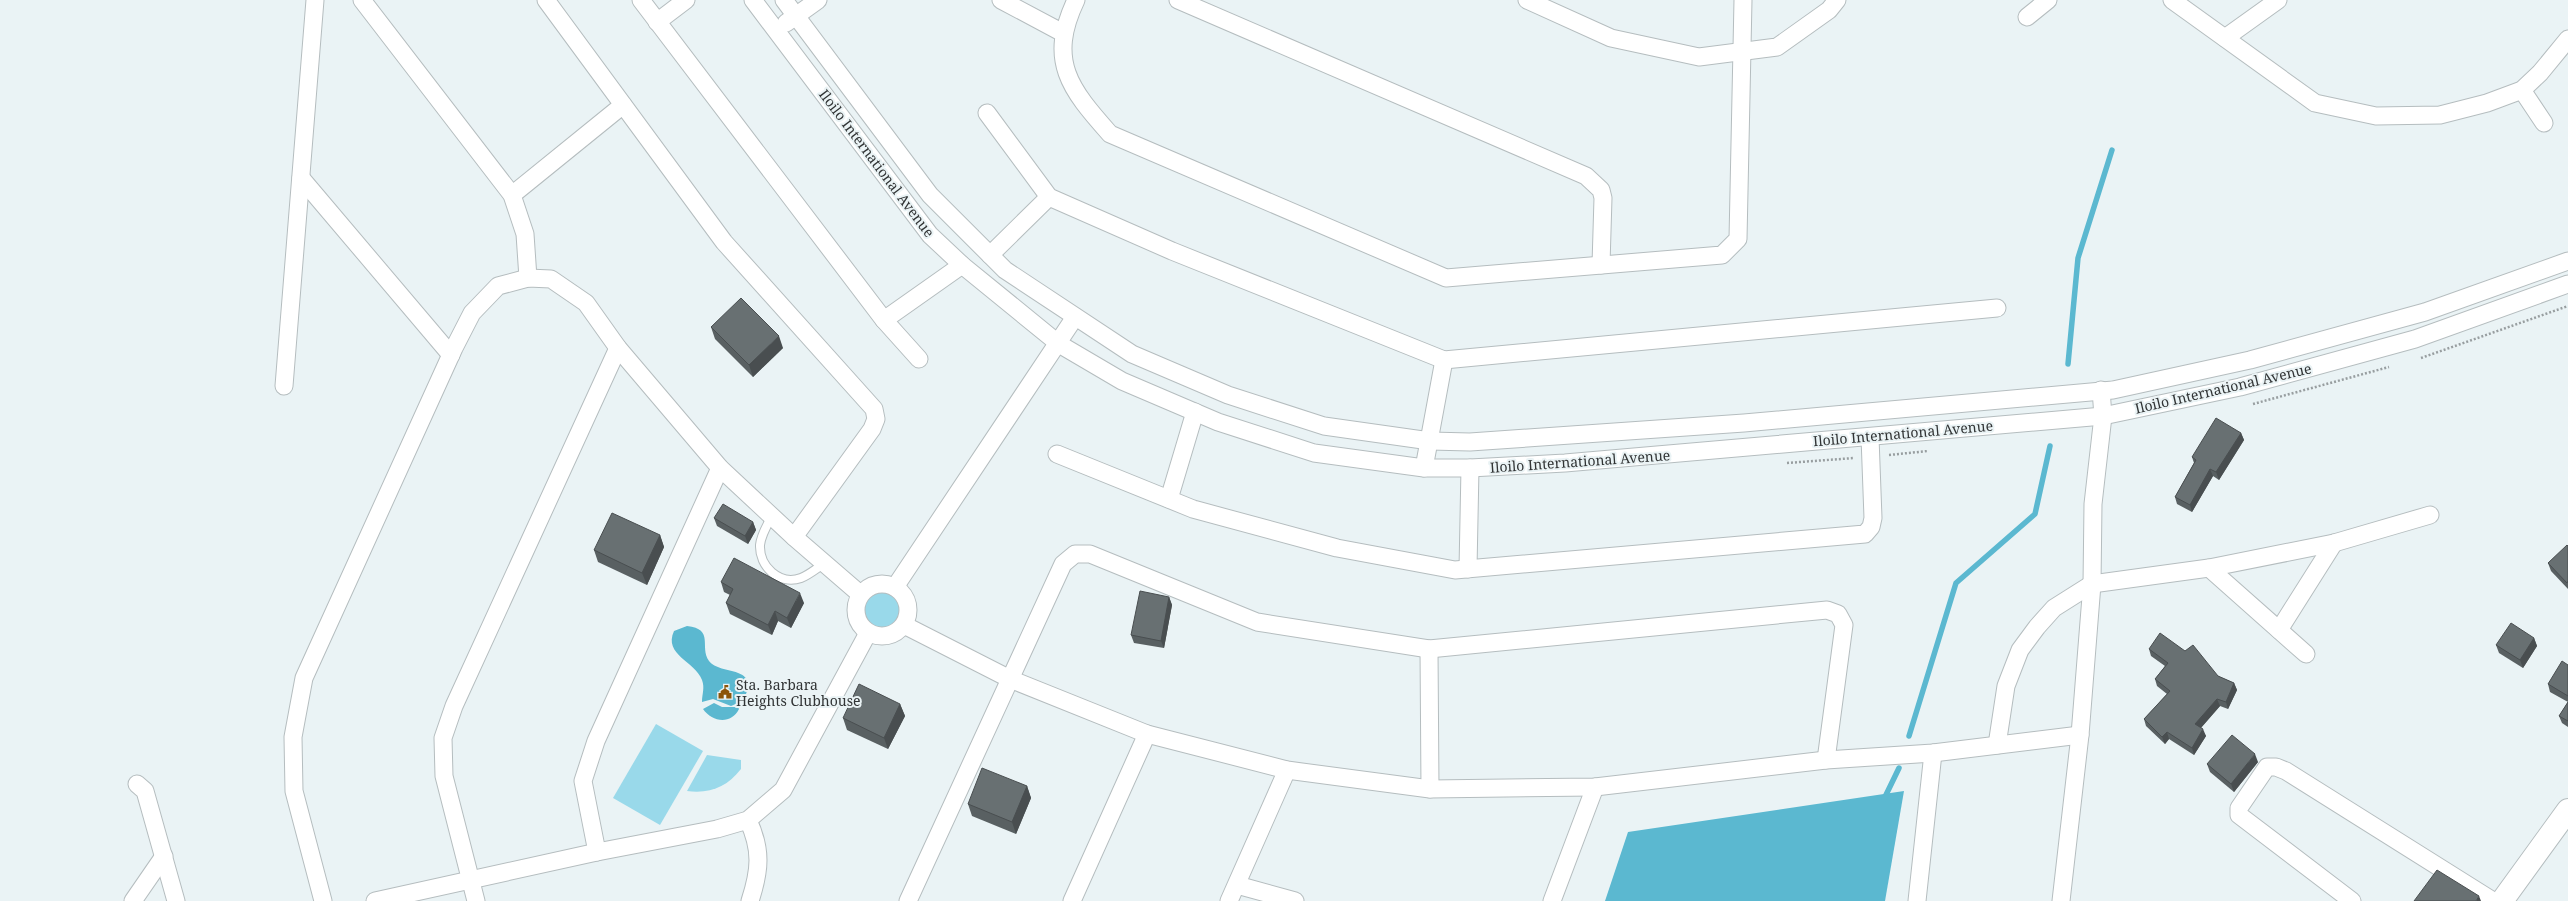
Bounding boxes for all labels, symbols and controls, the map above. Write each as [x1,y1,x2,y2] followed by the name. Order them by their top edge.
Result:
[815,85,939,241] street label: Iloilo International Avenue
[2133,358,2313,418] street label: Iloilo International Avenue
[1812,416,1994,450] street label: Iloilo International Avenue
[1489,445,1671,477] street label: Iloilo International Avenue
[736,675,860,710] place label: Sta. Barbara Heights Clubhouse
[717,684,733,700] public building icon: Sta. Barbara Heights Clubhouse

